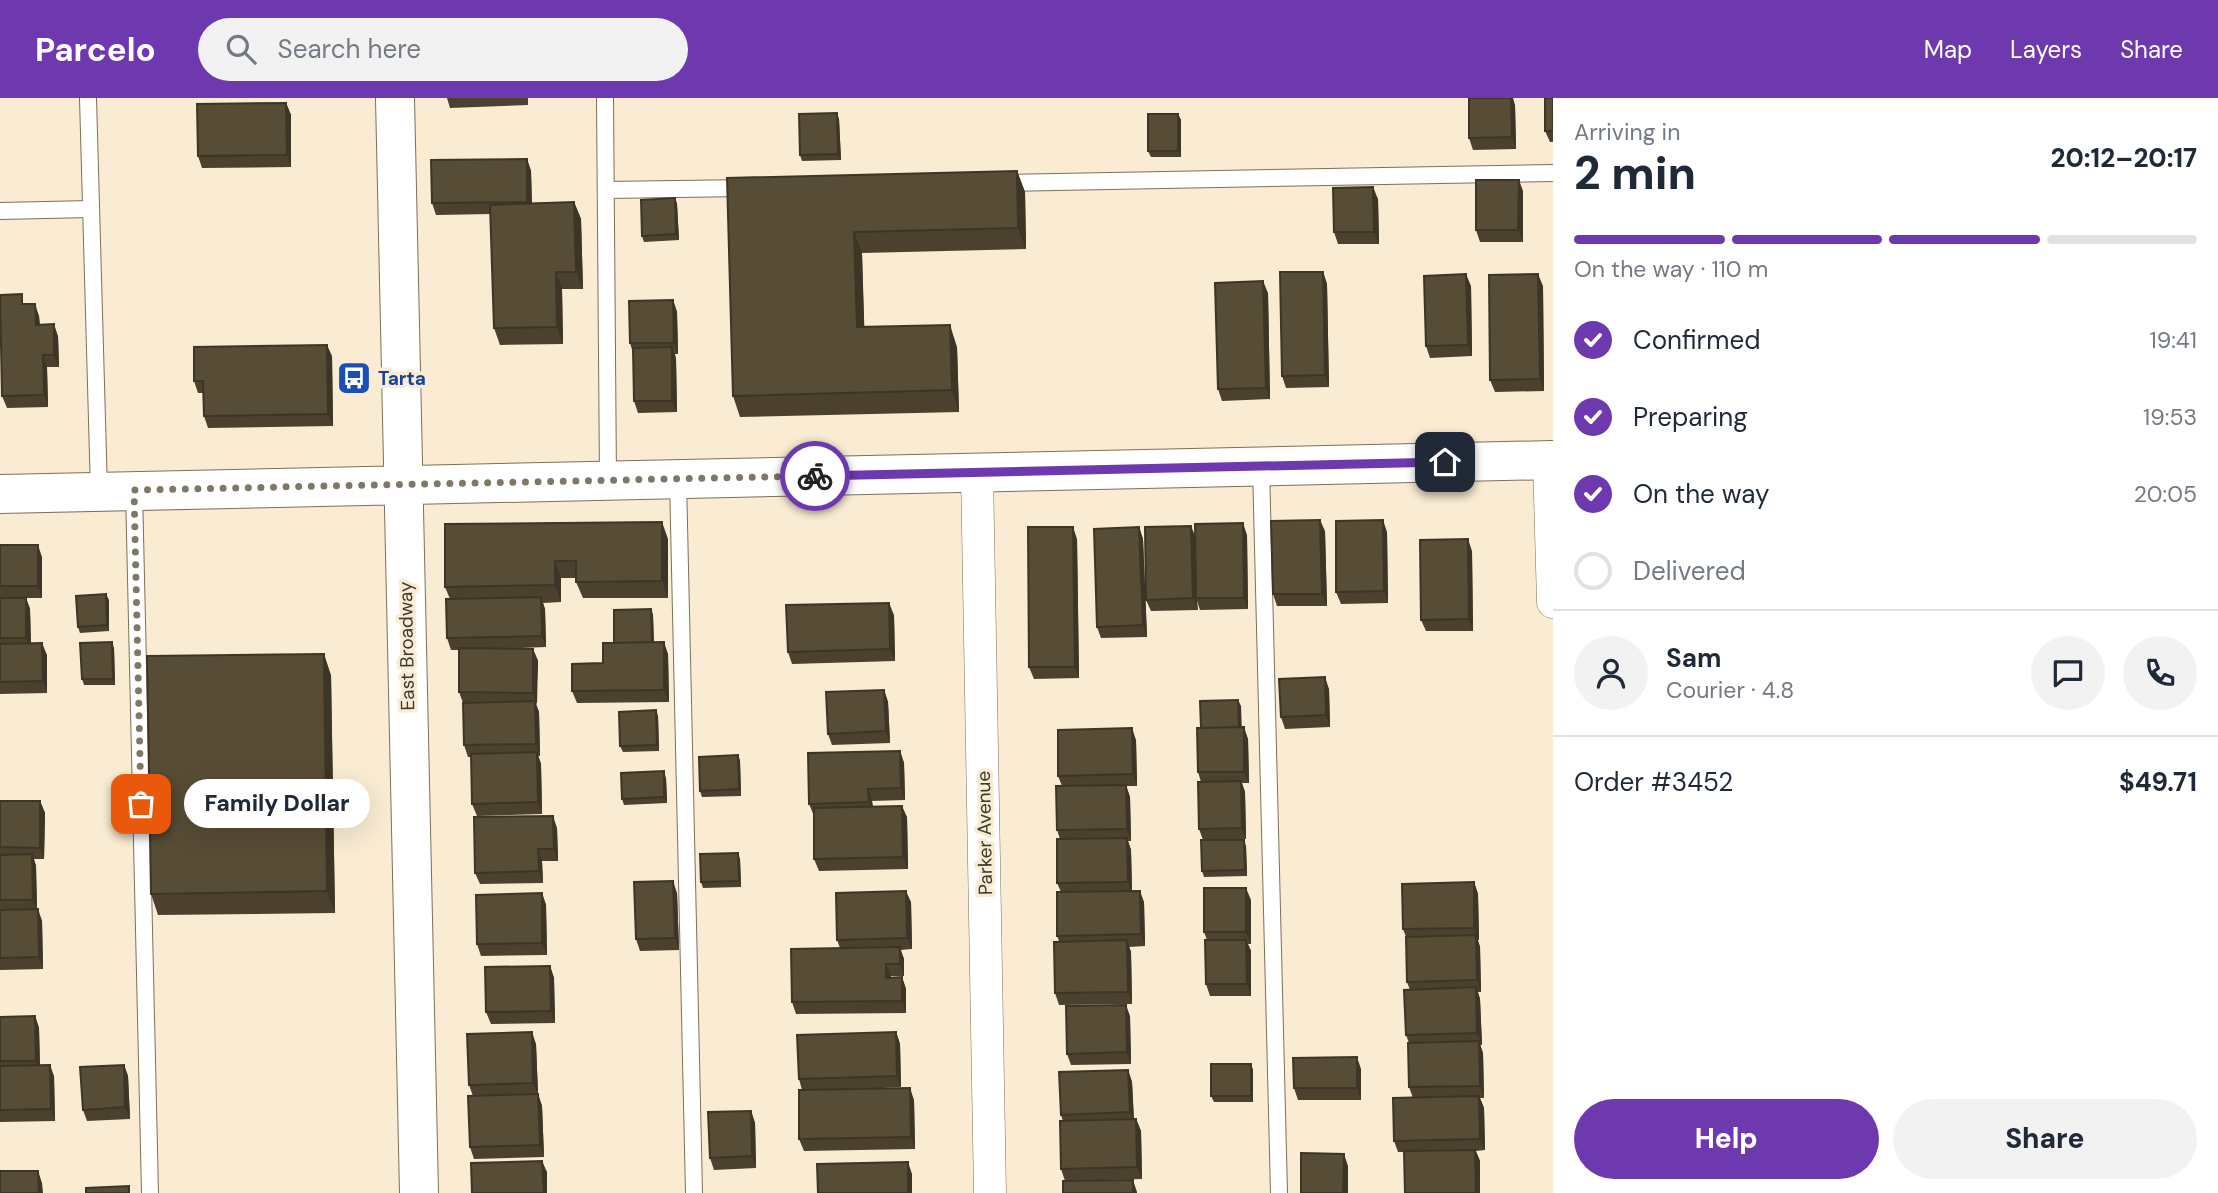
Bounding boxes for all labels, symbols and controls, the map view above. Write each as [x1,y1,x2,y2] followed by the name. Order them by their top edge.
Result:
[198,18,688,81] search box
[35,28,156,71] text: Parcelo
[222,30,260,68] icon: search
[278,32,421,66] text: Search here
[1924,34,1972,65] text: Map
[2010,34,2082,65] text: Layers
[2120,34,2183,65] text: Share
[1574,117,1680,147] text: Arriving in
[2051,141,2197,175] text: 20:12–20:17
[1574,143,1696,203] text: 2 min
[1574,254,1768,284] text: On the way · 110 m
[1574,321,1612,359] icon: check
[1633,323,1760,357] text: Confirmed
[2150,325,2197,355] text: 19:41
[335,359,373,397] bus stop icon: Tarta
[378,366,426,391] place label: Tarta
[1574,398,1612,436] icon: check
[1633,400,1748,434] text: Preparing
[2143,402,2197,432] text: 19:53
[1415,432,1475,492] pin
[780,441,850,511] courier
[1426,443,1464,481] icon: home
[796,457,834,495] icon: bike
[1574,475,1612,513] icon: check
[1633,477,1769,511] text: On the way
[2134,479,2197,509] text: 20:05
[1633,554,1746,588] text: Delivered
[393,581,420,711] street label: East Broadway
[1574,636,1648,710] button: person
[2031,636,2105,710] button: chat
[2123,636,2197,710] button: phone
[1666,641,1721,675] text: Sam
[1666,675,1794,705] text: Courier · 4.8
[1574,765,1733,799] text: Order #3452
[2119,765,2197,799] text: $49.71
[971,771,998,895] street label: Parker Avenue
[111,774,171,834] pin
[183,780,368,828] callout: Family Dollar
[122,785,160,823] icon: bag
[204,788,350,818] text: Family Dollar
[1574,1099,1879,1179] button: Help
[1893,1099,2197,1179] button: Share

